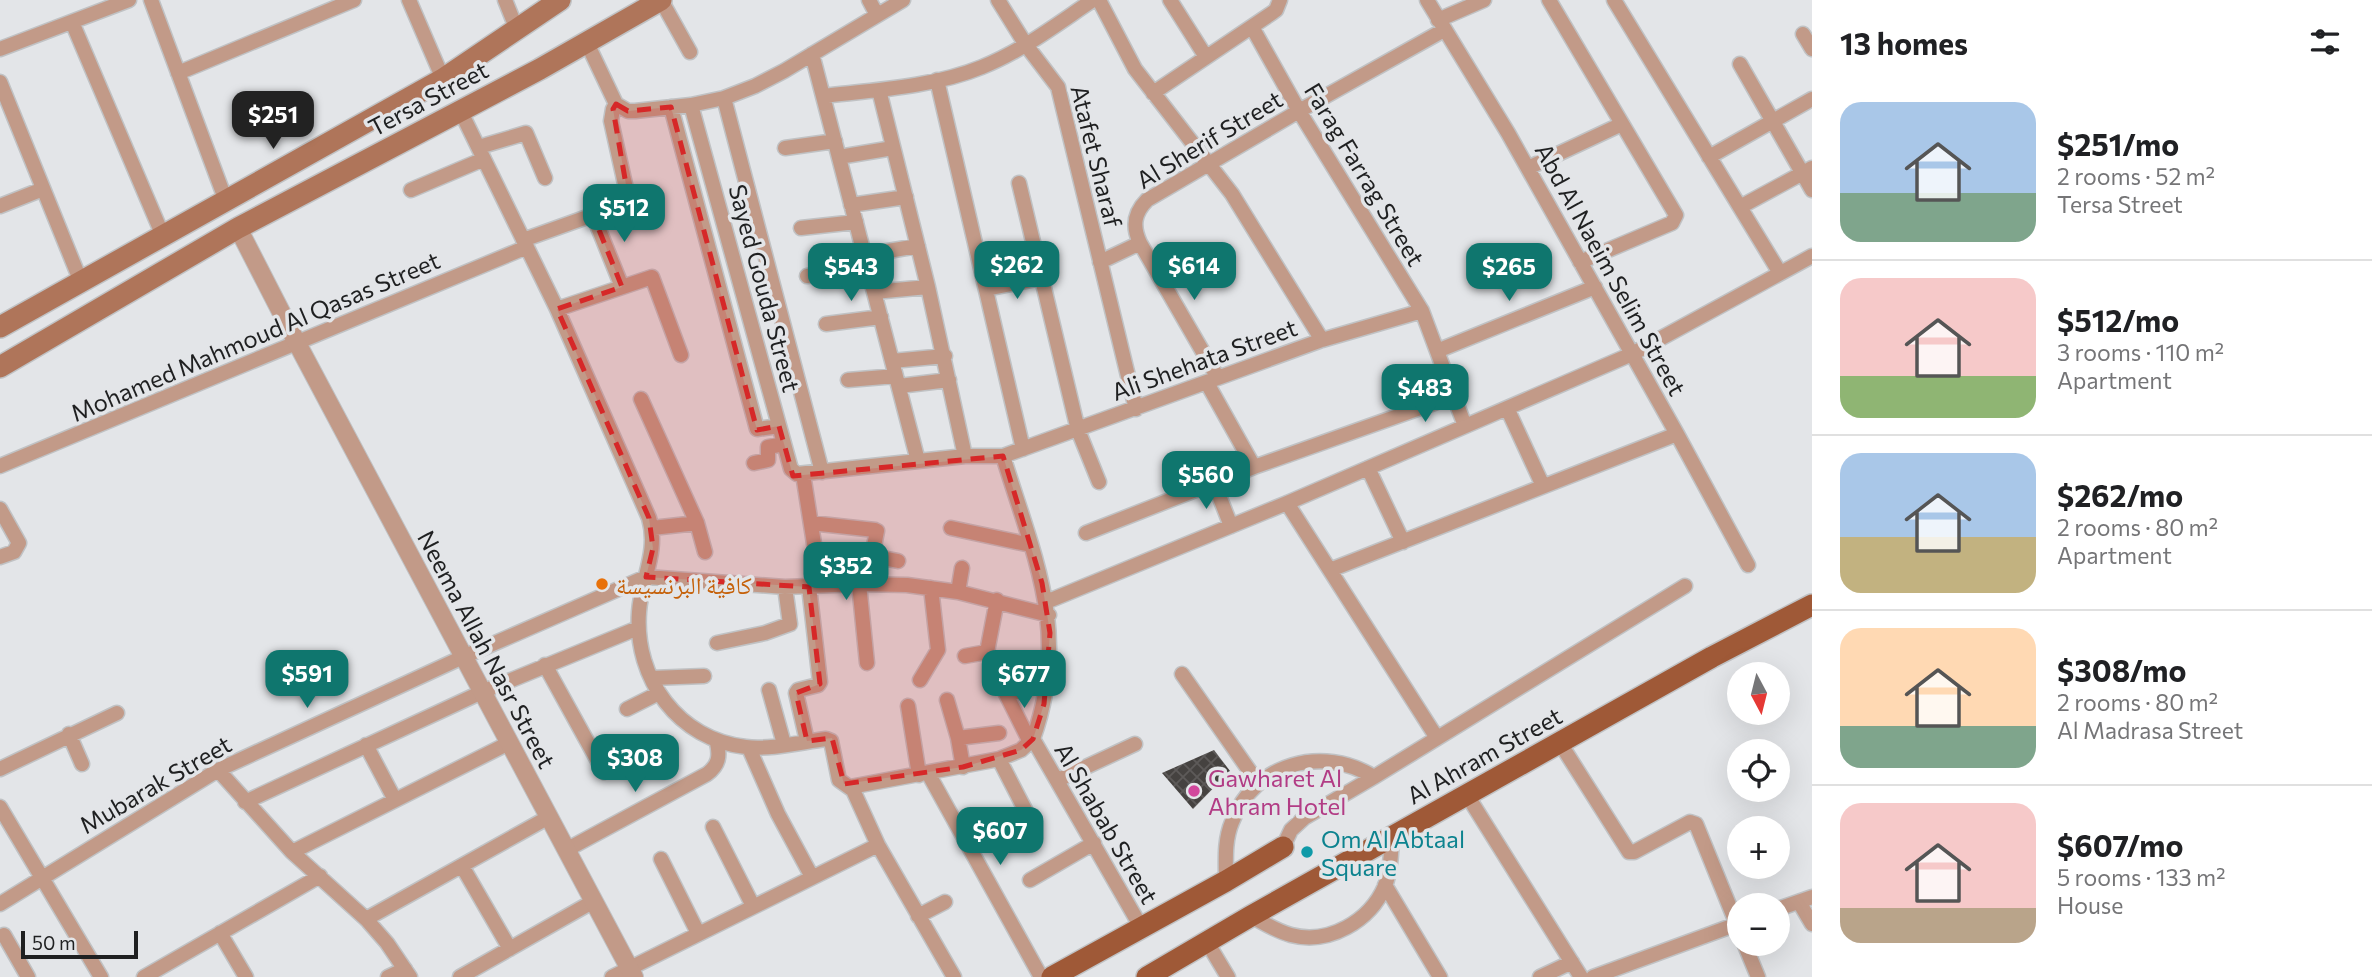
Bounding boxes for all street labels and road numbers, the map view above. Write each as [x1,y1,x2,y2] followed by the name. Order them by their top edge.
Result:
[363,54,493,142] street label: Tersa Street
[1299,77,1431,271] street label: Farag Farrag Street
[1065,82,1129,231] street label: Atafet Sharaf
[1131,84,1287,194] street label: Al Sherif Street
[1530,138,1693,400] street label: Abd Al Naeim Selim Street
[723,181,807,395] street label: Sayed Gouda Street
[66,245,444,427] street label: Mohamed Mahmoud Al Qasas Street
[1107,312,1301,406] street label: Ali Shehata Street
[412,525,562,773] street label: Neema Allah Nasr Street
[1401,700,1567,810] street label: Al Ahram Street
[74,729,236,839] street label: Mubarak Street
[1049,737,1165,909] street label: Al Shabab Street

